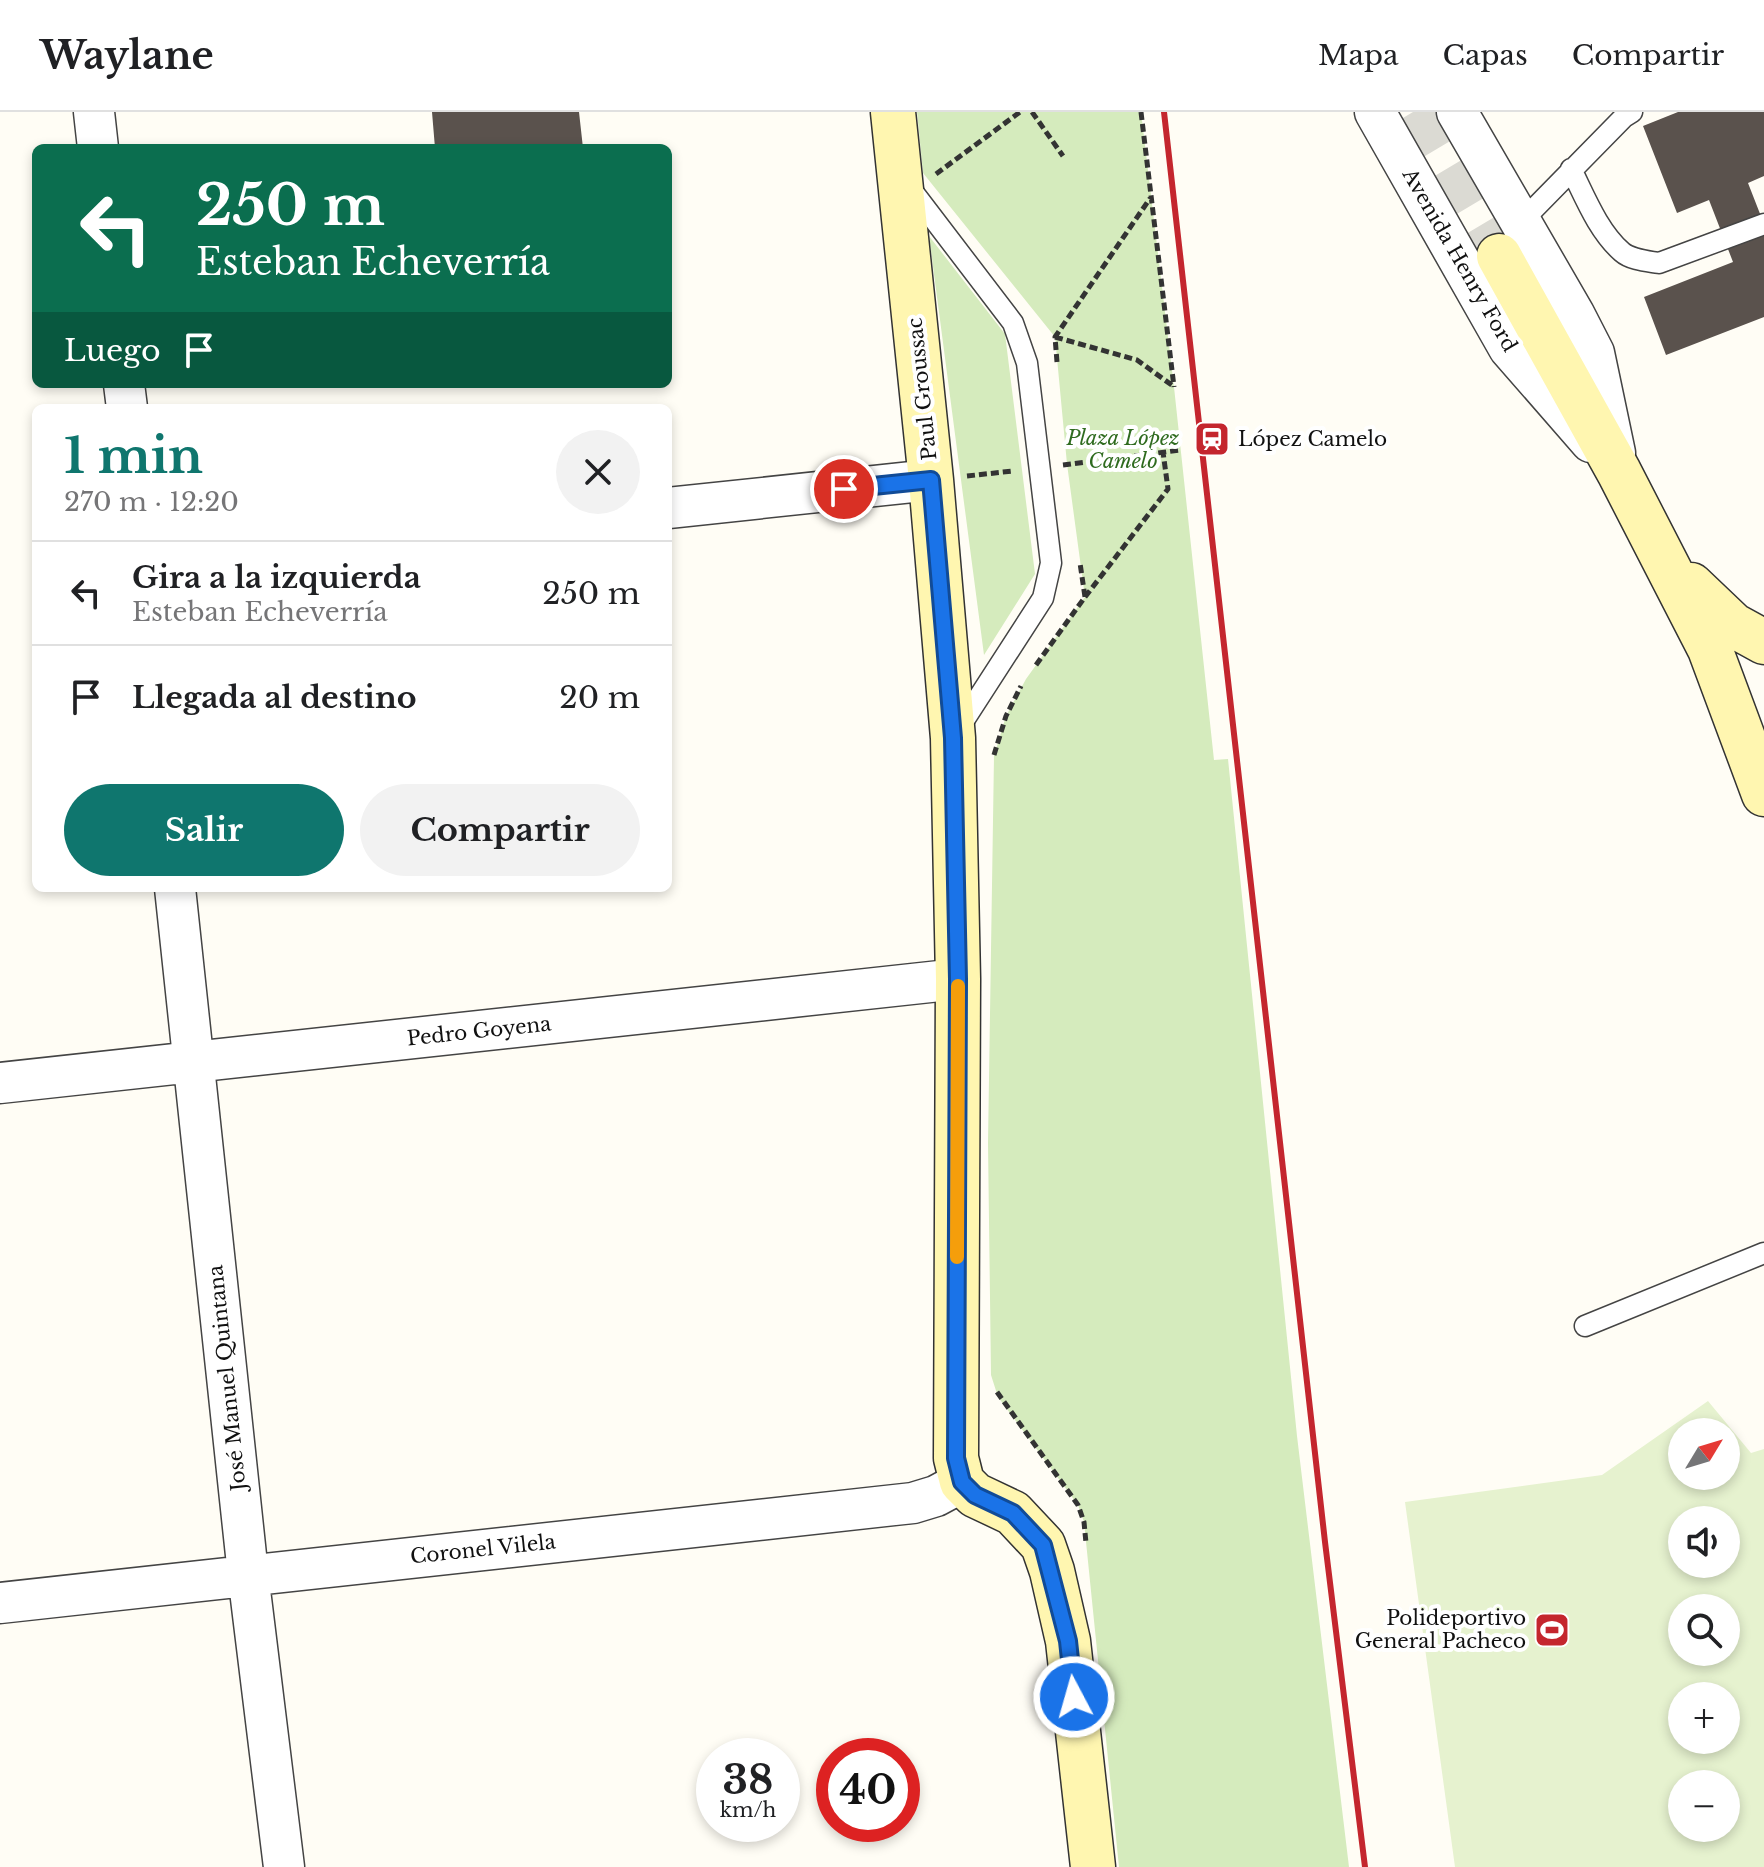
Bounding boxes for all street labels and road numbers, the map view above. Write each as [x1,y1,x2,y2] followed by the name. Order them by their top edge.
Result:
[1397,163,1522,356] street label: Avenida Henry Ford
[903,316,941,462] street label: Paul Groussac
[406,1011,553,1051] street label: Pedro Goyena
[203,1263,251,1495] street label: José Manuel Quintana
[409,1529,558,1569] street label: Coronel Vilela

